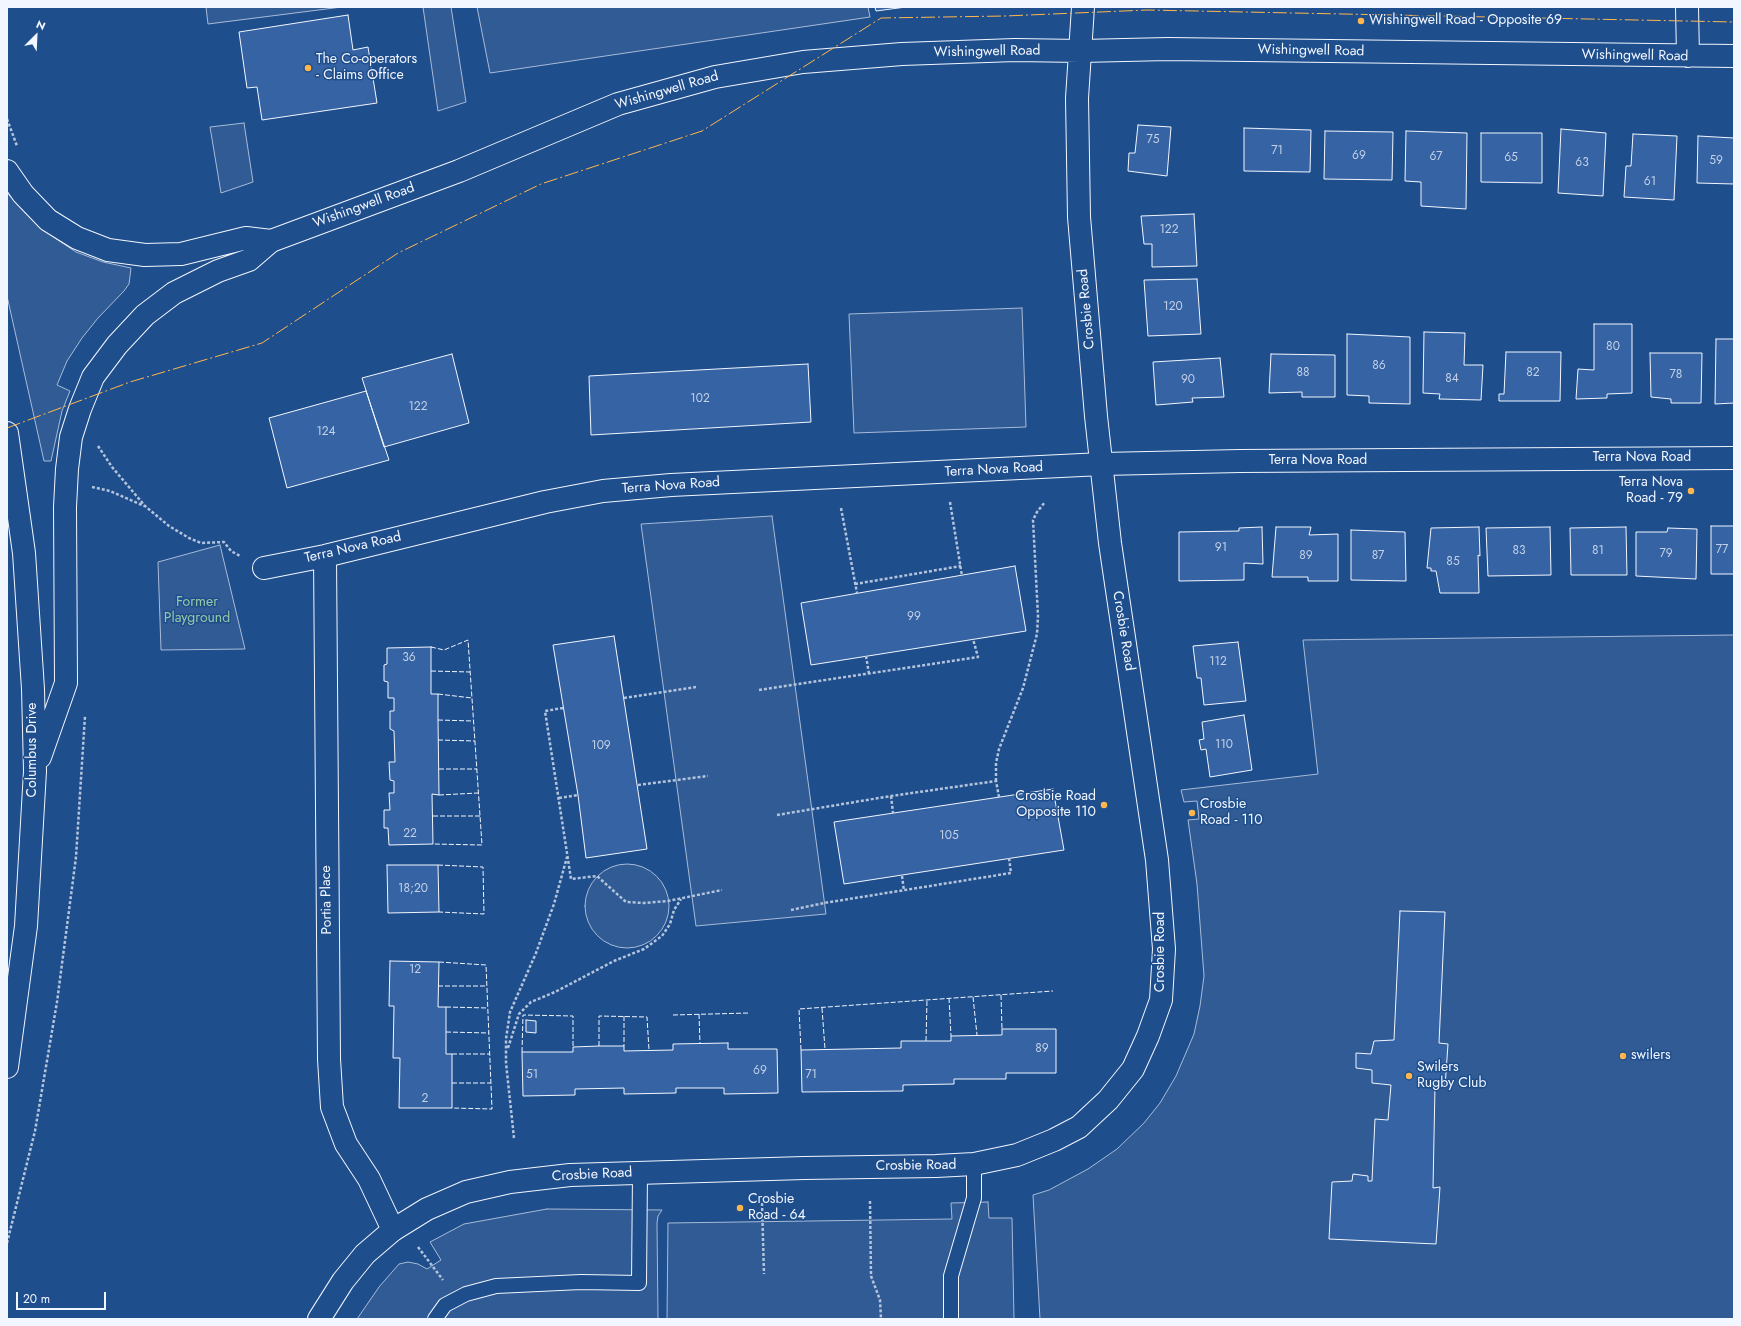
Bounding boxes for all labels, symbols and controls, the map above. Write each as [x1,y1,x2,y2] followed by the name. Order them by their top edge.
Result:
[1369,13,1562,29] place label: Wishingwell Road - Opposite 69
[16,16,56,56] north arrow
[34,16,48,34] text: N
[1356,16,1366,26] marker: Wishingwell Road - Opposite 69
[1257,42,1365,60] street label: Wishingwell Road
[933,43,1041,61] street label: Wishingwell Road
[1581,47,1689,65] street label: Wishingwell Road
[316,52,417,84] place label: The Co-operators - Claims Office
[303,63,313,73] marker: The Co-operators - Claims Office
[613,68,721,114] street label: Wishingwell Road
[1146,133,1160,147] house number: 75
[1271,144,1283,158] house number: 71
[1352,149,1366,163] house number: 69
[1429,150,1443,164] house number: 67
[1504,151,1518,165] house number: 65
[1709,154,1723,168] house number: 59
[1575,156,1589,170] house number: 63
[1644,175,1656,189] house number: 61
[311,180,417,232] street label: Wishingwell Road
[1159,223,1179,237] house number: 122
[1075,268,1099,350] street label: Crosbie Road
[1163,300,1183,314] house number: 120
[1606,340,1620,354] house number: 80
[1372,359,1386,373] house number: 86
[1296,366,1310,380] house number: 88
[1526,366,1540,380] house number: 82
[1670,368,1682,382] house number: 78
[1445,372,1459,386] house number: 84
[1181,373,1195,387] house number: 90
[690,392,710,406] house number: 102
[408,400,428,414] house number: 122
[316,425,336,439] house number: 124
[1593,450,1691,466] street label: Terra Nova Road
[1269,453,1367,469] street label: Terra Nova Road
[944,459,1044,481] street label: Terra Nova Road
[621,474,721,498] street label: Terra Nova Road
[1619,475,1683,508] place label: Terra Nova Road - 79
[1686,486,1696,496] marker: Terra Nova Road - 79
[303,529,403,567] street label: Terra Nova Road
[1215,541,1227,555] house number: 91
[1716,543,1728,557] house number: 77
[1512,544,1526,558] house number: 83
[1592,544,1604,558] house number: 81
[1659,547,1673,561] house number: 79
[1299,549,1313,563] house number: 89
[1372,549,1384,563] house number: 87
[1446,555,1460,569] house number: 85
[1108,590,1138,672] street label: Crosbie Road
[164,595,230,628] park label: Former Playground
[907,610,921,624] house number: 99
[402,651,416,665] house number: 36
[1209,655,1227,669] house number: 112
[25,702,41,798] street label: Columbus Drive
[1215,738,1233,752] house number: 110
[591,739,611,753] house number: 109
[1015,789,1096,822] place label: Crosbie Road Opposite 110
[1200,797,1263,830] place label: Crosbie Road - 110
[1099,800,1109,810] marker: Crosbie Road Opposite 110
[1187,808,1197,818] marker: Crosbie Road - 110
[403,827,417,841] house number: 22
[939,829,959,843] house number: 105
[318,865,336,935] street label: Portia Place
[398,882,428,896] house number: 18;20
[1153,912,1169,992] street label: Crosbie Road
[409,963,421,977] house number: 12
[1035,1042,1049,1056] house number: 89
[1631,1048,1671,1064] place label: swilers
[1618,1051,1628,1061] marker: swilers
[1417,1060,1486,1092] place label: Swilers Rugby Club
[753,1064,767,1078] house number: 69
[526,1068,538,1082] house number: 51
[805,1068,817,1082] house number: 71
[1404,1071,1414,1081] marker: Swilers Rugby Club
[422,1092,428,1106] house number: 2
[876,1157,956,1175] street label: Crosbie Road
[551,1164,633,1186] street label: Crosbie Road
[748,1192,806,1224] place label: Crosbie Road - 64
[735,1203,745,1213] marker: Crosbie Road - 64
[18,1284,108,1310] scale bar
[23,1290,50,1308] text: 20 m

